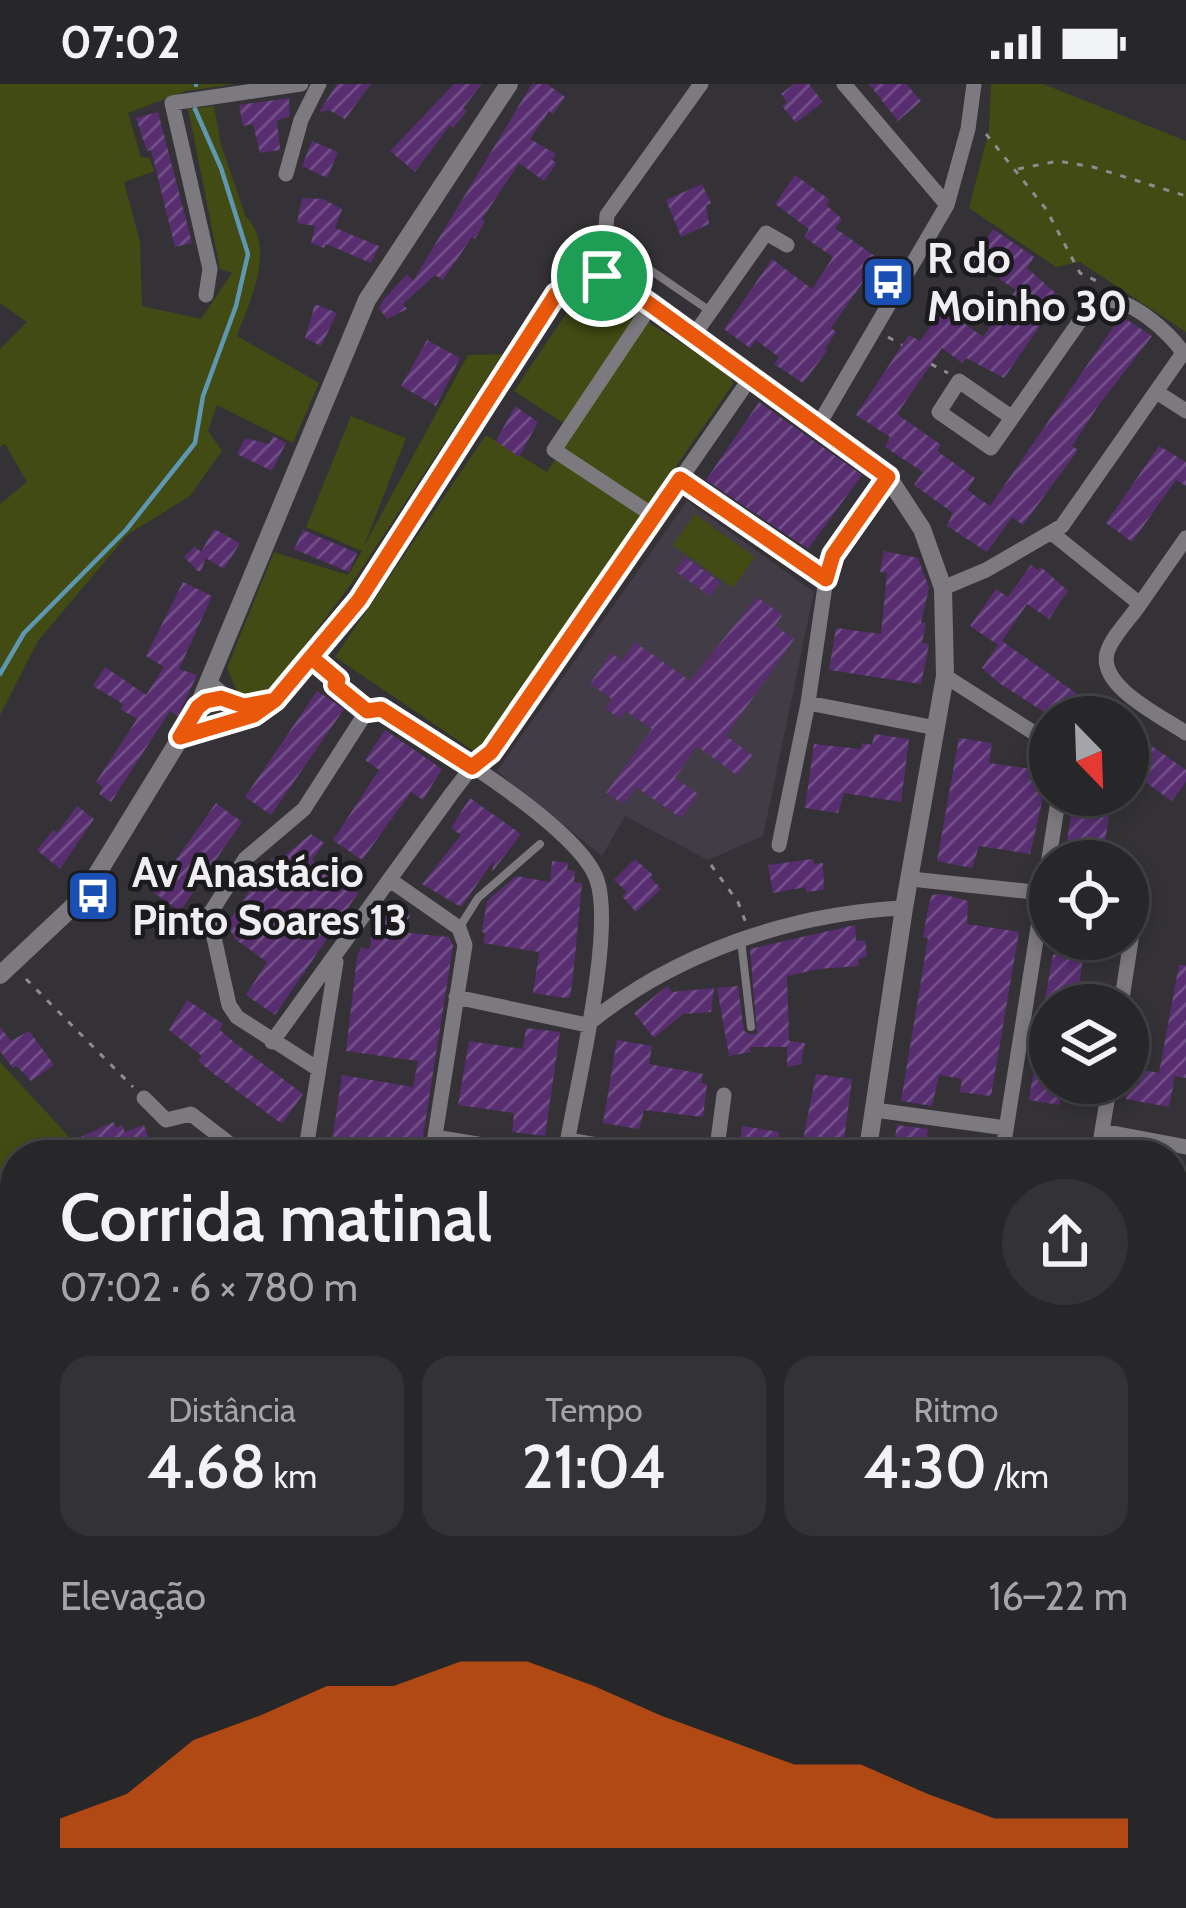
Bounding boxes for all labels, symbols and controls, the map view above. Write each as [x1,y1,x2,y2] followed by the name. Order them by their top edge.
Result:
[60,15,180,69] text: 07:02
[551,225,653,327] pin
[927,232,1127,332] place label: R do Moinho 30
[569,243,635,309] icon: arrive
[860,254,916,310] bus stop icon: R do Moinho 30
[1029,696,1149,816] north arrow
[1029,696,1149,1104] map controls
[1029,840,1149,960] button: locate
[132,846,407,946] place label: Av Anastácio Pinto Soares 13
[65,868,121,924] bus stop icon: Av Anastácio Pinto Soares 13
[1029,984,1149,1104] button: layers
[60,1177,492,1258] text: Corrida matinal
[1002,1179,1128,1305] button: share
[60,1263,358,1311] text: 07:02 · 6 × 780 m
[168,1390,296,1430] text: Distância
[545,1390,643,1430] text: Tempo
[914,1390,998,1430] text: Ritmo
[147,1430,266,1503] text: 4.68
[522,1430,666,1503] text: 21:04
[863,1430,987,1503] text: 4:30
[266,1456,317,1496] text: km
[987,1456,1049,1496] text: /km
[60,1572,206,1620] text: Elevação
[989,1572,1128,1620] text: 16–22 m

